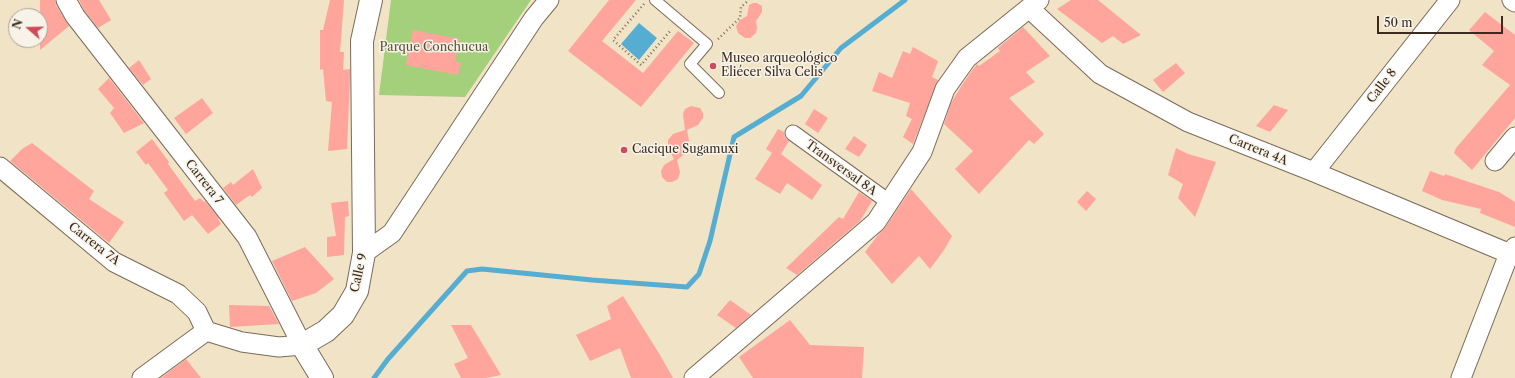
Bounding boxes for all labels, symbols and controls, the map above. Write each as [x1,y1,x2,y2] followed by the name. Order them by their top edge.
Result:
[8,8,48,48] north arrow
[1379,8,1505,34] scale bar
[1384,15,1413,30] text: 50 m
[9,17,26,31] text: N
[380,41,488,55] park label: Parque Conchucua
[721,52,837,80] place label: Museo arqueológico Eliécer Silva Celis
[708,61,718,71] marker: Museo arqueológico Eliécer Silva Celis
[1364,66,1400,106] street label: Calle 8
[1226,132,1290,168] street label: Carrera 4A
[803,137,879,199] street label: Transversal 8A
[632,143,739,157] place label: Cacique Sugamuxi
[619,145,629,155] marker: Cacique Sugamuxi
[182,157,226,207] street label: Carrera 7
[65,219,123,269] street label: Carrera 7A
[348,252,370,294] street label: Calle 9

